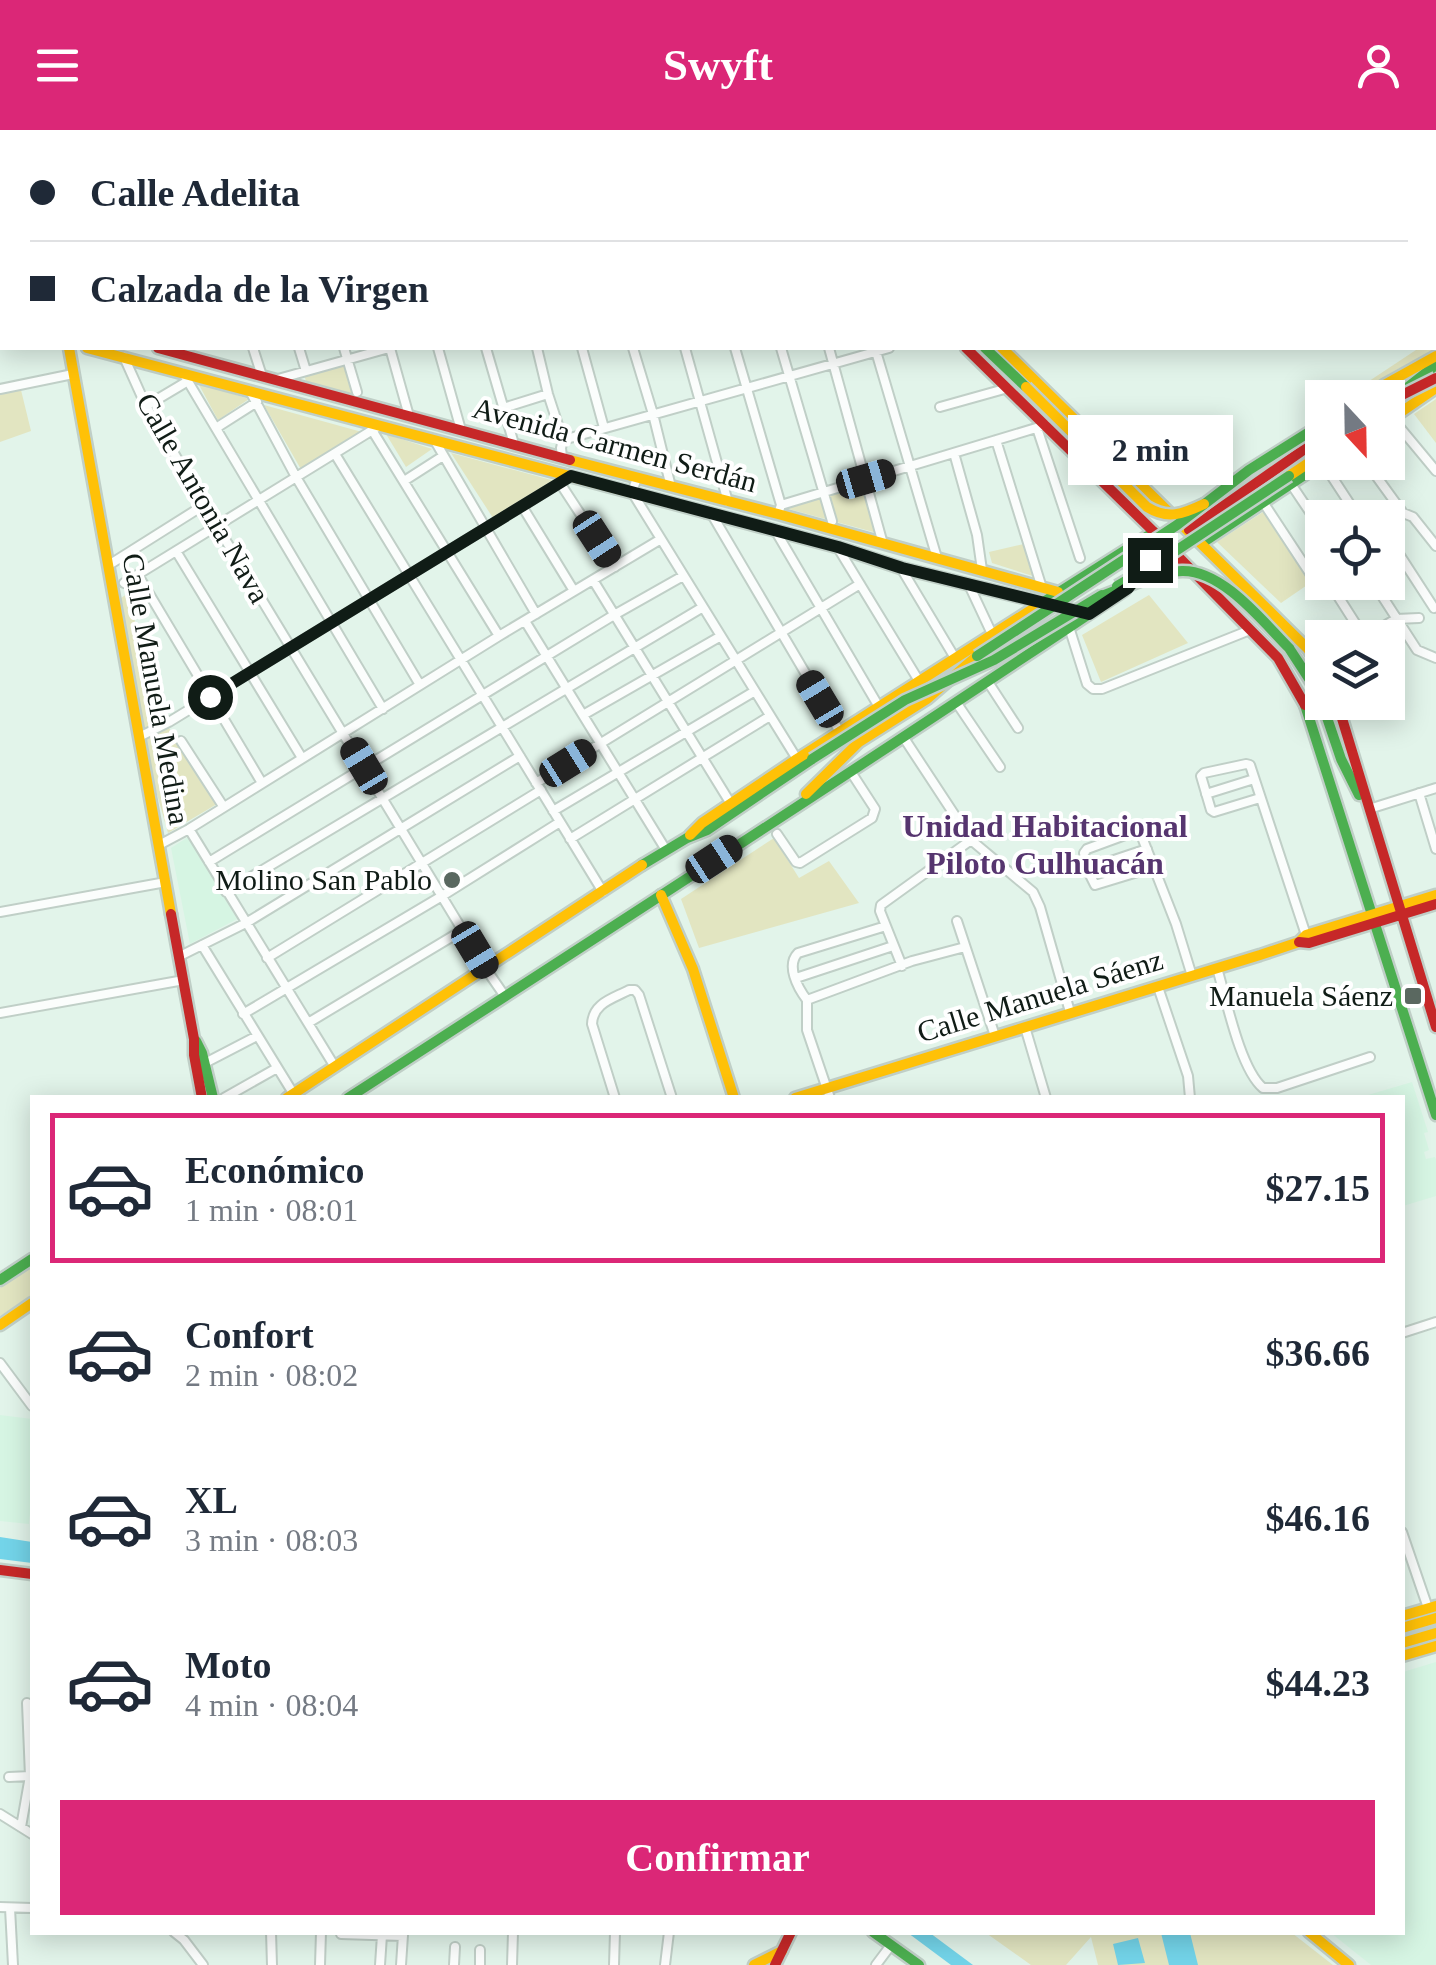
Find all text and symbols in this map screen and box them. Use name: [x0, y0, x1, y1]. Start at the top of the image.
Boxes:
icon: menu: [30, 38, 85, 93]
icon: person: [1351, 38, 1406, 93]
text: Swyft: [663, 40, 773, 90]
text: Calle Adelita: [90, 172, 300, 214]
text: Calzada de la Virgen: [90, 268, 429, 310]
north arrow: [1305, 380, 1405, 480]
map controls: [1305, 380, 1405, 720]
street label: Calle Antonia Nava: [130, 387, 277, 608]
street label: Avenida Carmen Serdán: [470, 391, 761, 498]
callout: 2 min: [1068, 415, 1232, 485]
text: 2 min: [1112, 432, 1189, 468]
car: [833, 456, 899, 502]
button: locate: [1305, 500, 1405, 600]
car: [568, 506, 626, 572]
route end: [1128, 538, 1173, 583]
street label: Calle Manuela Medina: [116, 551, 197, 827]
button: layers: [1305, 620, 1405, 720]
car: [792, 666, 848, 732]
route start: [188, 675, 233, 720]
car: [336, 733, 392, 799]
car: [535, 734, 601, 792]
district label: Unidad Habitacional Piloto Culhuacán: [902, 808, 1188, 881]
car: [681, 830, 747, 888]
place label: Molino San Pablo: [215, 863, 432, 896]
marker: Molino San Pablo: [441, 869, 463, 891]
car: [447, 917, 503, 983]
street label: Calle Manuela Sáenz: [913, 942, 1167, 1049]
place label: Manuela Sáenz: [1209, 979, 1393, 1012]
marker: Manuela Sáenz: [1402, 985, 1424, 1007]
icon: car: [65, 1143, 155, 1233]
text: Económico: [185, 1149, 364, 1191]
text: $27.15: [1266, 1167, 1370, 1209]
text: 1 min · 08:01: [185, 1192, 358, 1228]
icon: car: [65, 1308, 155, 1398]
text: Confort: [185, 1314, 314, 1356]
text: $36.66: [1266, 1332, 1370, 1374]
text: 2 min · 08:02: [185, 1357, 358, 1393]
icon: car: [65, 1473, 155, 1563]
text: XL: [185, 1479, 238, 1521]
text: $46.16: [1266, 1497, 1370, 1539]
text: 3 min · 08:03: [185, 1522, 358, 1558]
icon: car: [65, 1638, 155, 1728]
text: Moto: [185, 1644, 272, 1686]
text: $44.23: [1266, 1662, 1370, 1704]
text: 4 min · 08:04: [185, 1687, 358, 1723]
button: Confirmar: [60, 1800, 1375, 1915]

